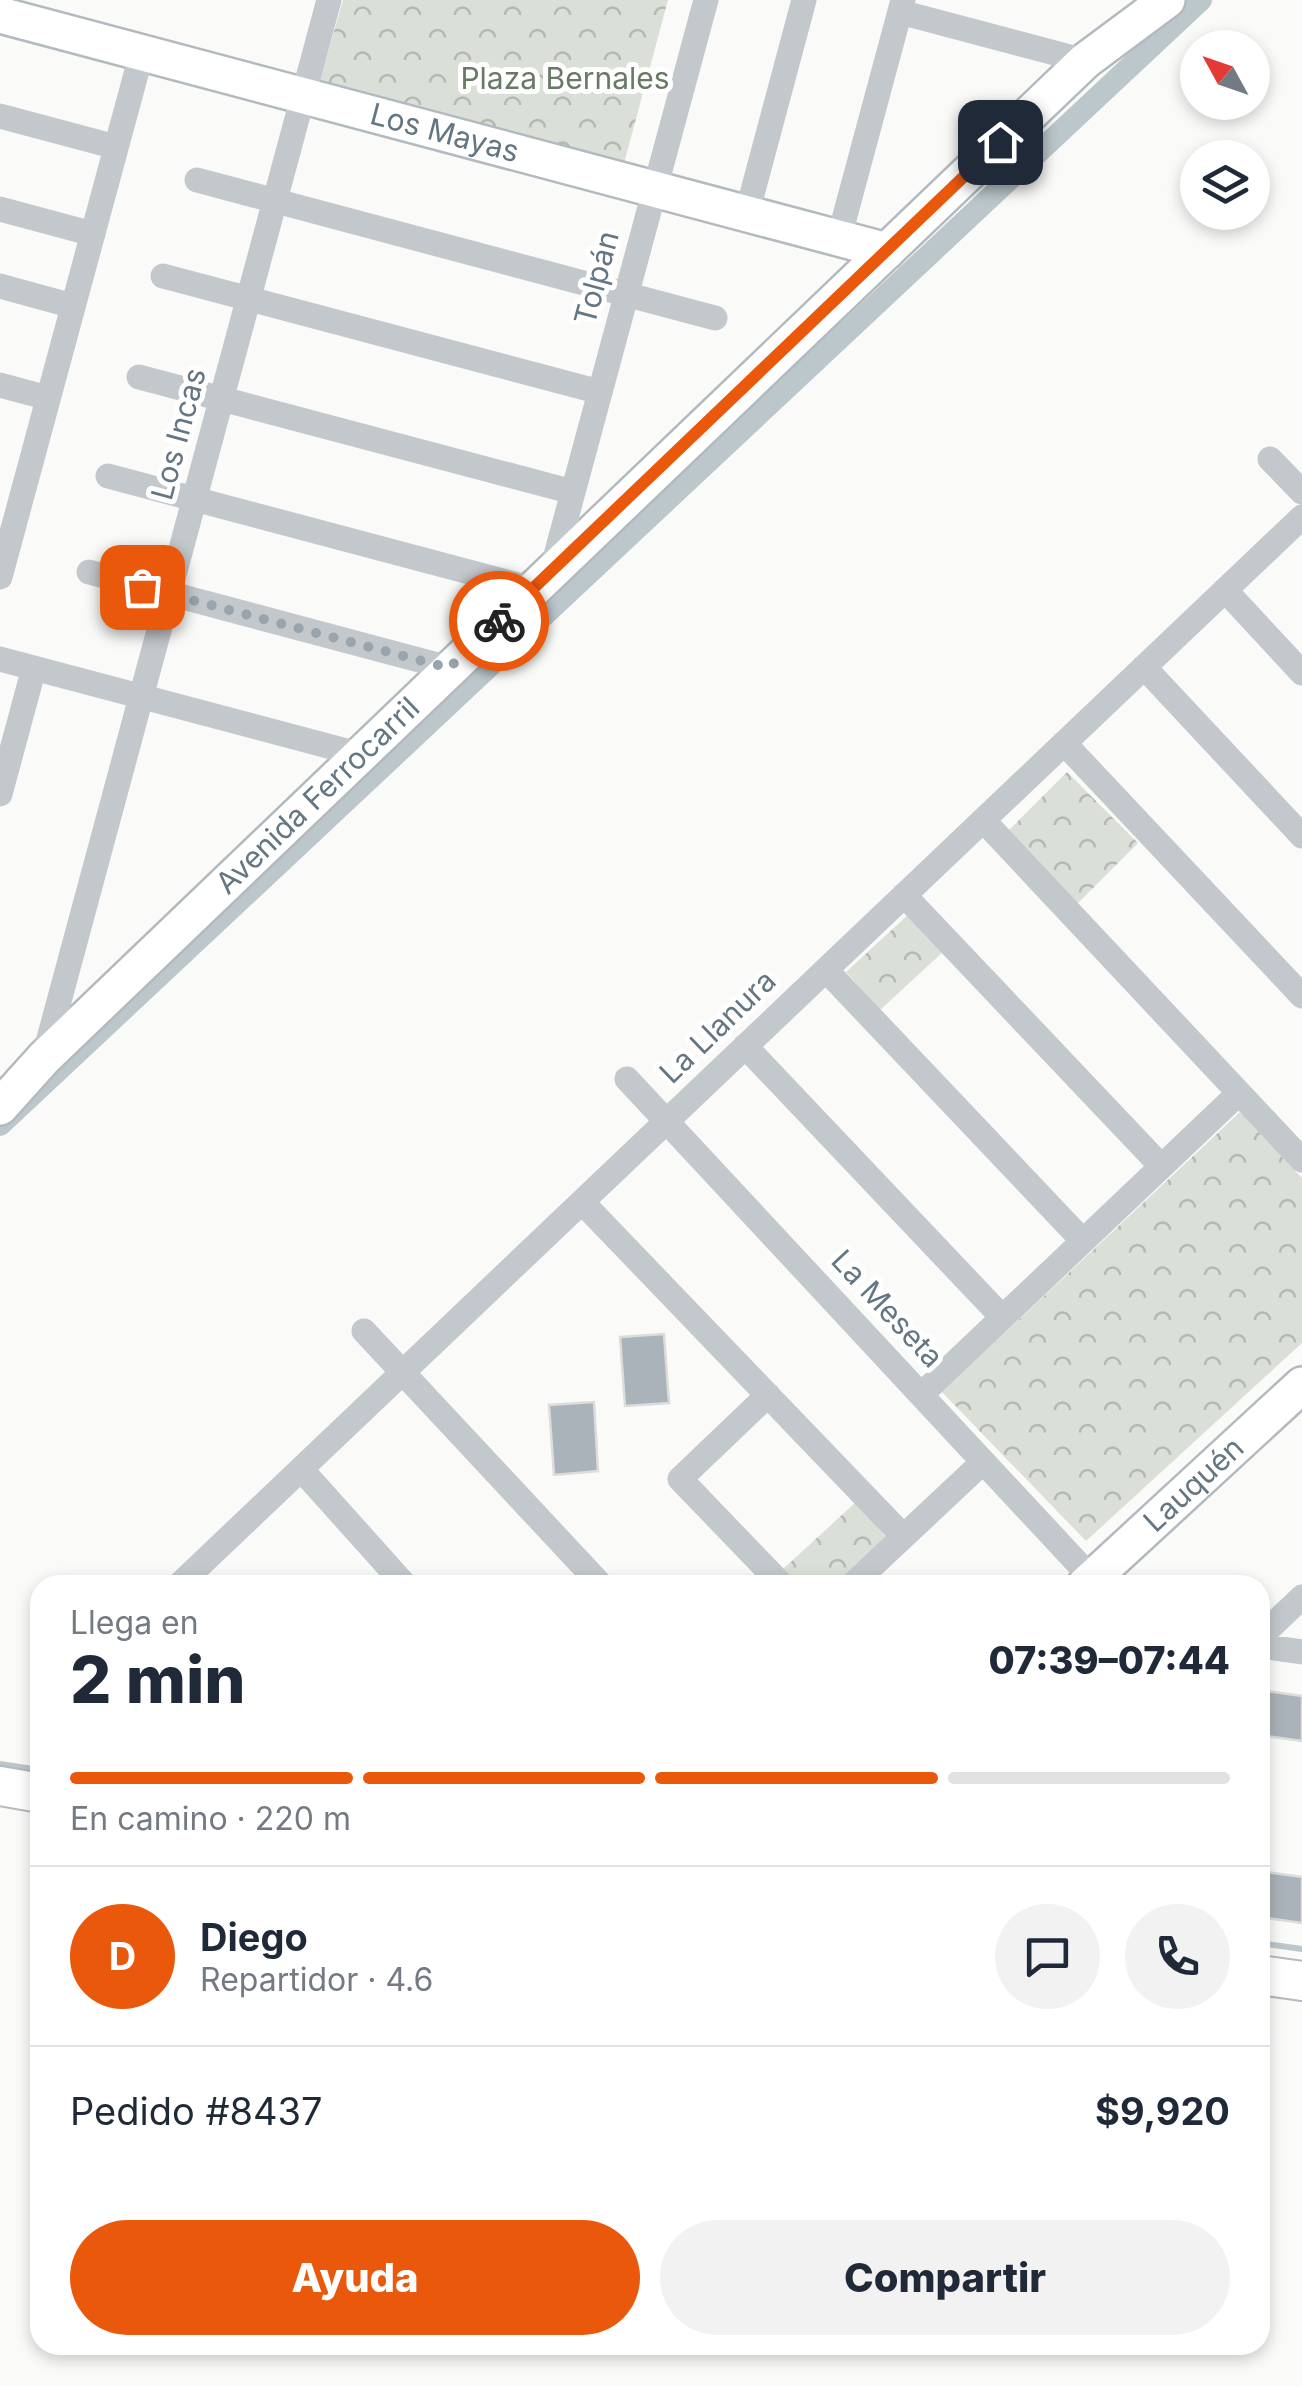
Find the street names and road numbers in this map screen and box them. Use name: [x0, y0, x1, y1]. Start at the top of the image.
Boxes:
street label: Los Mayas: [367, 95, 523, 169]
street label: Tolpán: [566, 227, 626, 329]
street label: Los Incas: [143, 364, 213, 504]
street label: Avenida Ferrocarril: [208, 689, 426, 901]
street label: La Llanura: [652, 962, 783, 1090]
street label: La Meseta: [824, 1242, 951, 1374]
street label: Lauquén: [1136, 1429, 1251, 1539]

